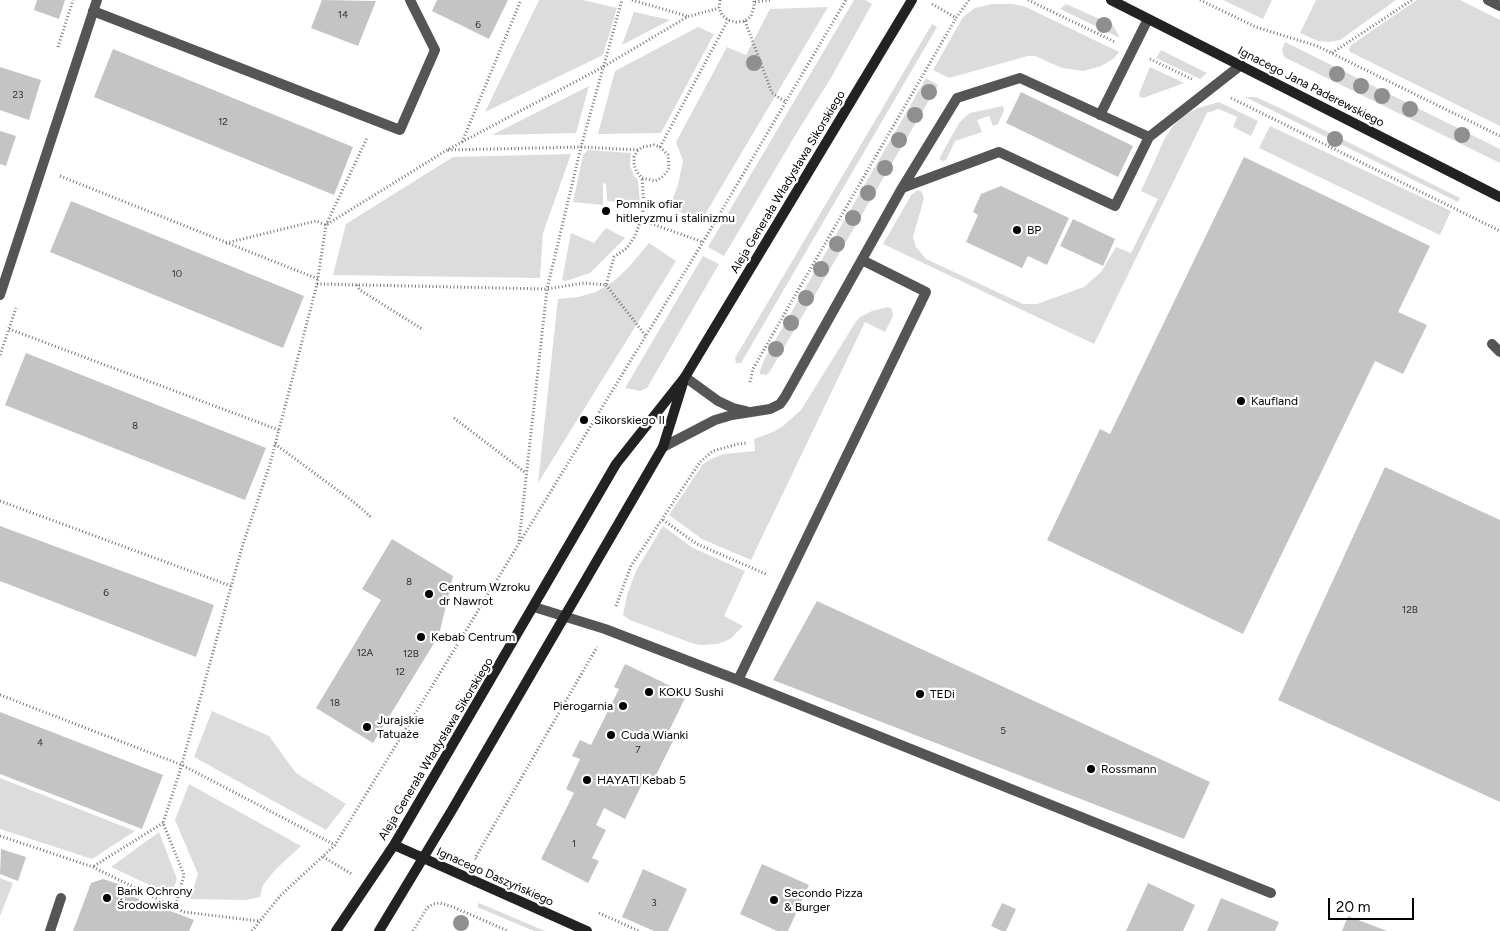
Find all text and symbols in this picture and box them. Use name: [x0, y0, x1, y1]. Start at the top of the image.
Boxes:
house number: 14: [338, 9, 348, 21]
house number: 6: [475, 19, 481, 31]
street label: Ignacego Jana Paderewskiego: [1235, 44, 1387, 130]
street label: Aleja Generała Władysława Sikorskiego: [728, 88, 848, 276]
house number: 23: [12, 89, 24, 101]
house number: 12: [218, 116, 228, 128]
place label: Pomnik ofiar hitleryzmu i stalinizmu: [616, 197, 735, 225]
marker: Pomnik ofiar hitleryzmu i stalinizmu: [600, 205, 612, 217]
place label: BP: [1027, 223, 1041, 237]
marker: BP: [1011, 224, 1023, 236]
house number: 10: [172, 268, 182, 280]
place label: Kaufland: [1251, 394, 1298, 408]
marker: Kaufland: [1235, 395, 1247, 407]
place label: Sikorskiego II: [594, 413, 665, 427]
marker: Sikorskiego II: [578, 414, 590, 426]
house number: 8: [132, 420, 138, 432]
house number: 8: [406, 576, 412, 588]
place label: Centrum Wzroku dr Nawrot: [439, 580, 530, 608]
house number: 6: [103, 587, 109, 599]
marker: Centrum Wzroku dr Nawrot: [423, 588, 435, 600]
house number: 12B: [1402, 604, 1418, 616]
place label: Kebab Centrum: [431, 630, 515, 644]
marker: Kebab Centrum: [415, 631, 427, 643]
house number: 12A: [357, 647, 373, 659]
house number: 12B: [403, 648, 419, 660]
street label: Aleja Generała Władysława Sikorskiego: [376, 655, 496, 843]
house number: 12: [395, 666, 405, 678]
place label: KOKU Sushi: [659, 685, 724, 699]
marker: KOKU Sushi: [643, 686, 655, 698]
place label: TEDi: [930, 687, 955, 701]
marker: TEDi: [914, 688, 926, 700]
house number: 18: [330, 697, 340, 709]
place label: Pierogarnia: [553, 699, 613, 713]
marker: Pierogarnia: [617, 700, 629, 712]
place label: Jurajskie Tatuaże: [377, 713, 424, 741]
marker: Jurajskie Tatuaże: [361, 721, 373, 733]
house number: 5: [1000, 725, 1006, 737]
place label: Cuda Wianki: [621, 728, 688, 742]
marker: Cuda Wianki: [605, 729, 617, 741]
house number: 4: [37, 737, 43, 749]
house number: 7: [635, 744, 641, 756]
place label: Rossmann: [1101, 762, 1156, 776]
marker: Rossmann: [1085, 763, 1097, 775]
place label: HAYATI Kebab 5: [597, 773, 686, 787]
marker: HAYATI Kebab 5: [581, 774, 593, 786]
house number: 1: [572, 838, 576, 850]
street label: Ignacego Daszyńskiego: [434, 845, 556, 909]
place label: Bank Ochrony Środowiska: [117, 884, 192, 912]
place label: Secondo Pizza & Burger: [784, 886, 863, 914]
scale bar: [1330, 888, 1416, 920]
marker: Bank Ochrony Środowiska: [101, 892, 113, 904]
marker: Secondo Pizza & Burger: [768, 894, 780, 906]
house number: 3: [651, 897, 657, 909]
text: 20 m: [1336, 898, 1370, 916]

